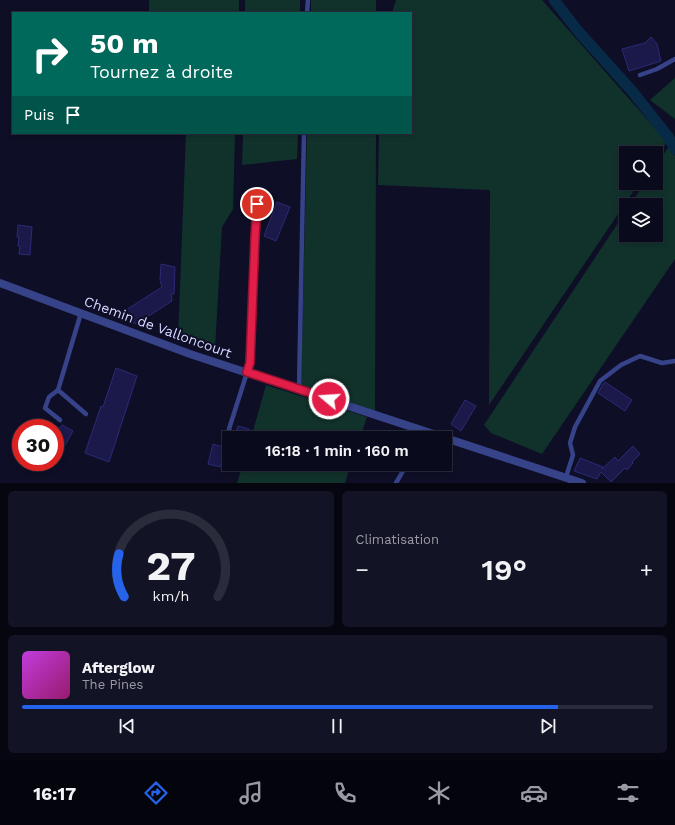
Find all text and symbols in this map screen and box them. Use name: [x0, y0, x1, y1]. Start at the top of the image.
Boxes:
text: 50 m: [90, 27, 159, 60]
icon: right: [24, 28, 76, 80]
text: Tournez à droite: [90, 61, 233, 82]
icon: arrive: [62, 104, 84, 126]
text: Puis: [24, 106, 54, 124]
map controls: [619, 146, 663, 242]
button: search: [619, 146, 663, 190]
pin: [240, 187, 274, 221]
icon: arrive: [246, 193, 268, 215]
button: layers: [619, 198, 663, 242]
street label: Chemin de Valloncourt: [82, 293, 234, 361]
position arrow: [308, 378, 350, 420]
speed limit sign: 30: [12, 419, 64, 471]
text: 16:18 · 1 min · 160 m: [265, 442, 409, 460]
text: Climatisation: [356, 532, 439, 547]
text: 27: [146, 541, 195, 590]
text: 19°: [482, 552, 527, 587]
text: −: [356, 557, 369, 582]
text: +: [640, 557, 653, 582]
text: km/h: [152, 588, 189, 604]
text: Afterglow: [82, 659, 155, 677]
text: The Pines: [82, 677, 143, 692]
icon: previous: [116, 715, 138, 737]
icon: pause: [326, 715, 348, 737]
icon: next: [537, 715, 559, 737]
icon: directions: [142, 779, 170, 807]
icon: music: [237, 779, 265, 807]
icon: phone: [331, 779, 359, 807]
icon: climate: [425, 779, 453, 807]
icon: car: [520, 779, 548, 807]
icon: filters: [614, 779, 642, 807]
text: 16:17: [33, 783, 76, 804]

